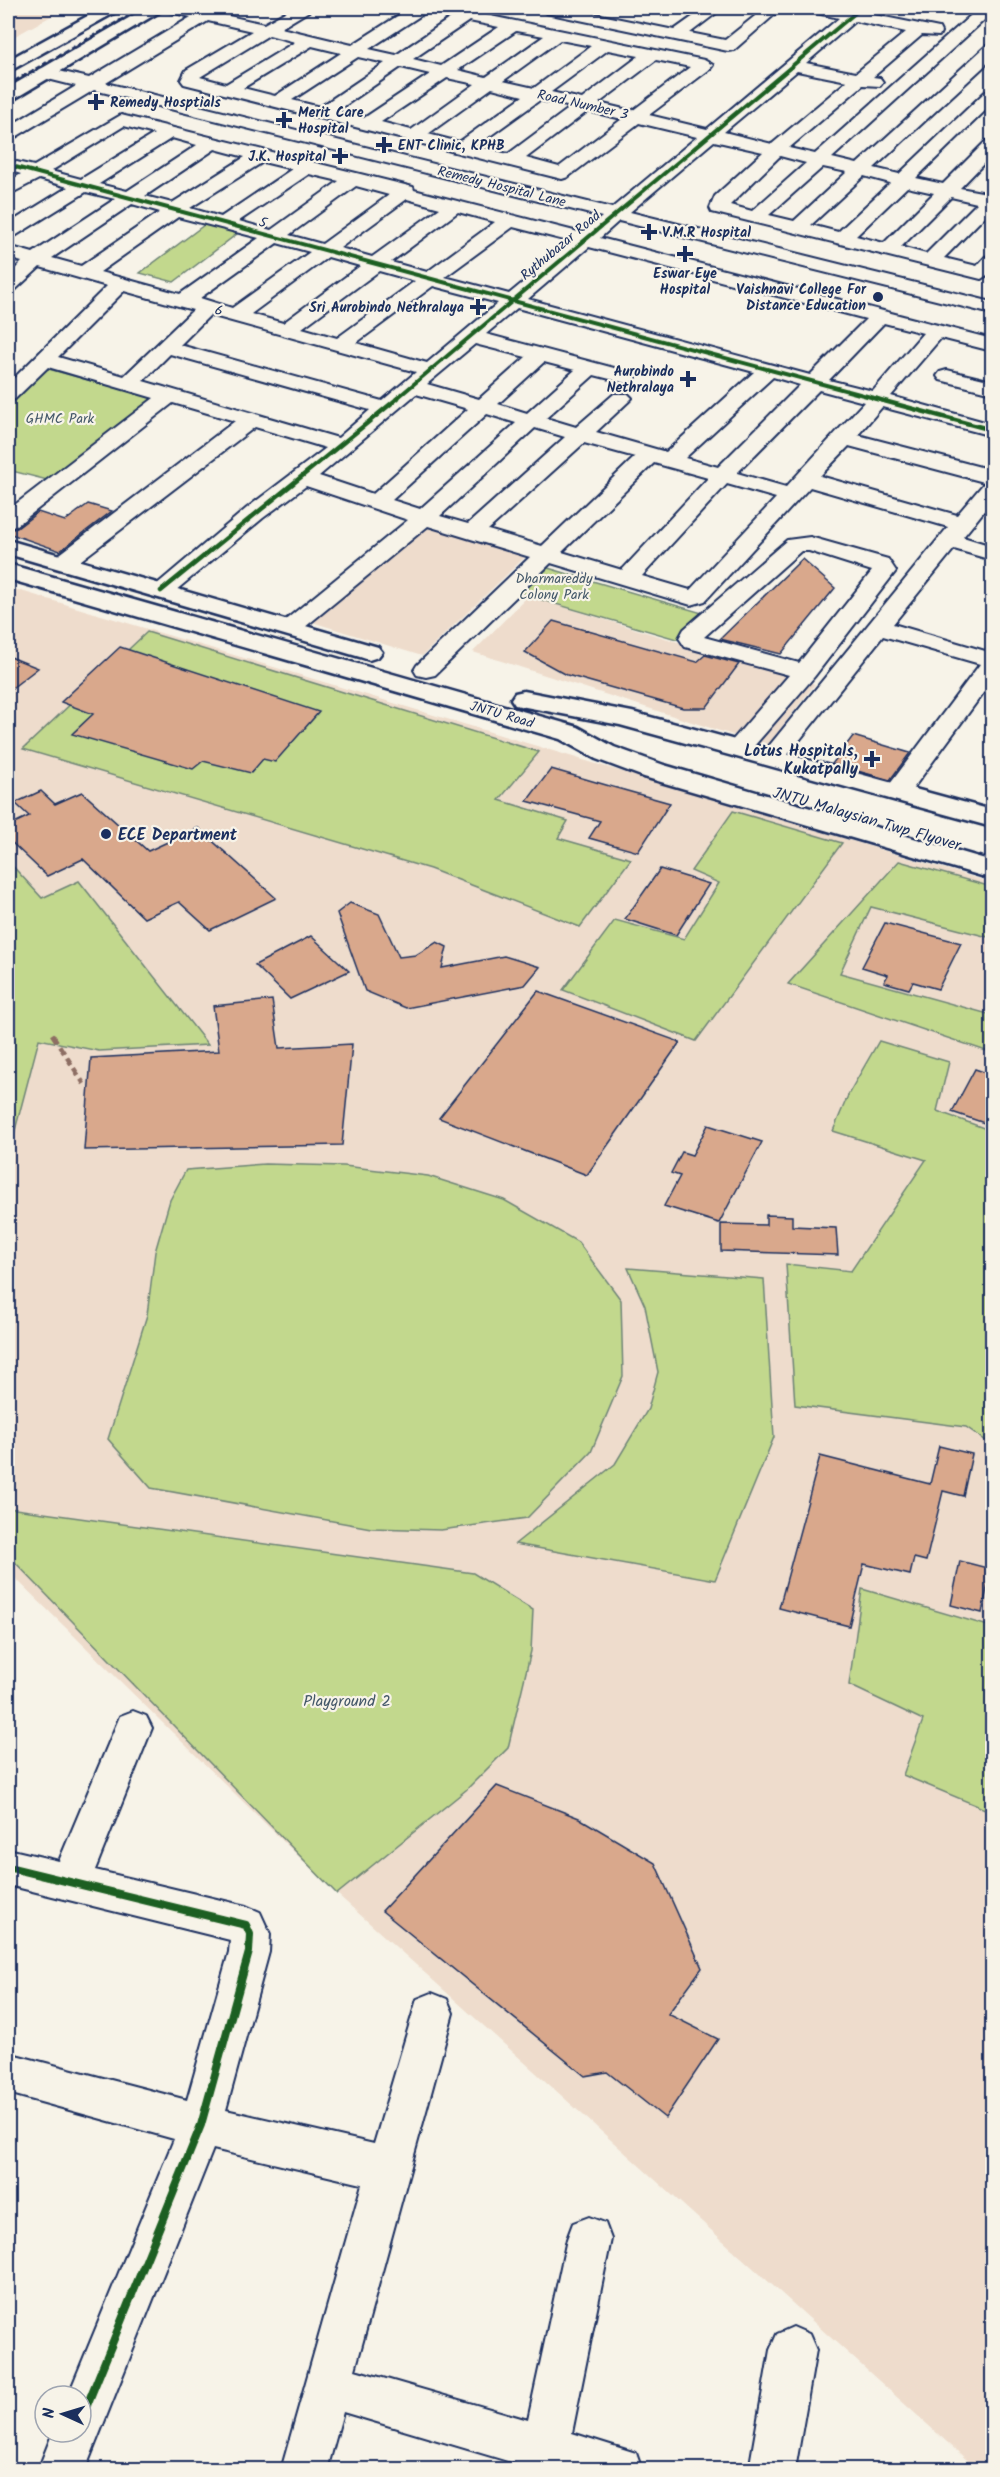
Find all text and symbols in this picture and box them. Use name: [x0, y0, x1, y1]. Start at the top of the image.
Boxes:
street label: Road Number 3: [535, 84, 631, 126]
place label: Remedy Hosptials: [110, 92, 221, 114]
marker: Remedy Hosptials: [87, 93, 105, 111]
place label: Merit Care Hospital: [298, 102, 364, 140]
marker: Merit Care Hospital: [275, 111, 293, 129]
place label: ENT Clinic, KPHB: [398, 135, 505, 157]
marker: ENT Clinic, KPHB: [375, 136, 393, 154]
place label: J.K. Hospital: [248, 146, 326, 168]
marker: J.K. Hospital: [331, 147, 349, 165]
street label: Remedy Hospital Lane: [435, 160, 569, 214]
street label: Rythubazar Road: [516, 205, 607, 286]
street label: 5: [256, 211, 271, 235]
place label: V.M.R Hospital: [662, 222, 751, 244]
marker: V.M.R Hospital: [640, 223, 658, 241]
marker: Eswar Eye Hospital: [676, 245, 694, 263]
place label: Eswar Eye Hospital: [653, 263, 717, 301]
place label: Vaishnavi College For Distance Education: [736, 279, 867, 317]
marker: Vaishnavi College For Distance Education: [871, 290, 885, 304]
place label: Sri Aurobindo Nethralaya: [309, 297, 464, 319]
marker: Sri Aurobindo Nethralaya: [469, 298, 487, 316]
street label: 6: [212, 299, 225, 323]
place label: Aurobindo Nethralaya: [607, 361, 675, 399]
marker: Aurobindo Nethralaya: [679, 370, 697, 388]
park label: GHMC Park: [26, 408, 95, 430]
park label: Dharmareddy Colony Park: [516, 568, 593, 606]
street label: JNTU Road: [467, 695, 537, 735]
place label: Lotus Hospitals, Kukatpally: [744, 739, 859, 782]
marker: Lotus Hospitals, Kukatpally: [863, 750, 881, 768]
street label: JNTU Malaysian Twp Flyover: [770, 781, 965, 859]
place label: ECE Department: [118, 823, 238, 848]
marker: ECE Department: [99, 827, 113, 841]
park label: Playground 2: [303, 1689, 391, 1714]
north arrow: [33, 2384, 93, 2444]
text: N: [37, 2407, 62, 2419]

